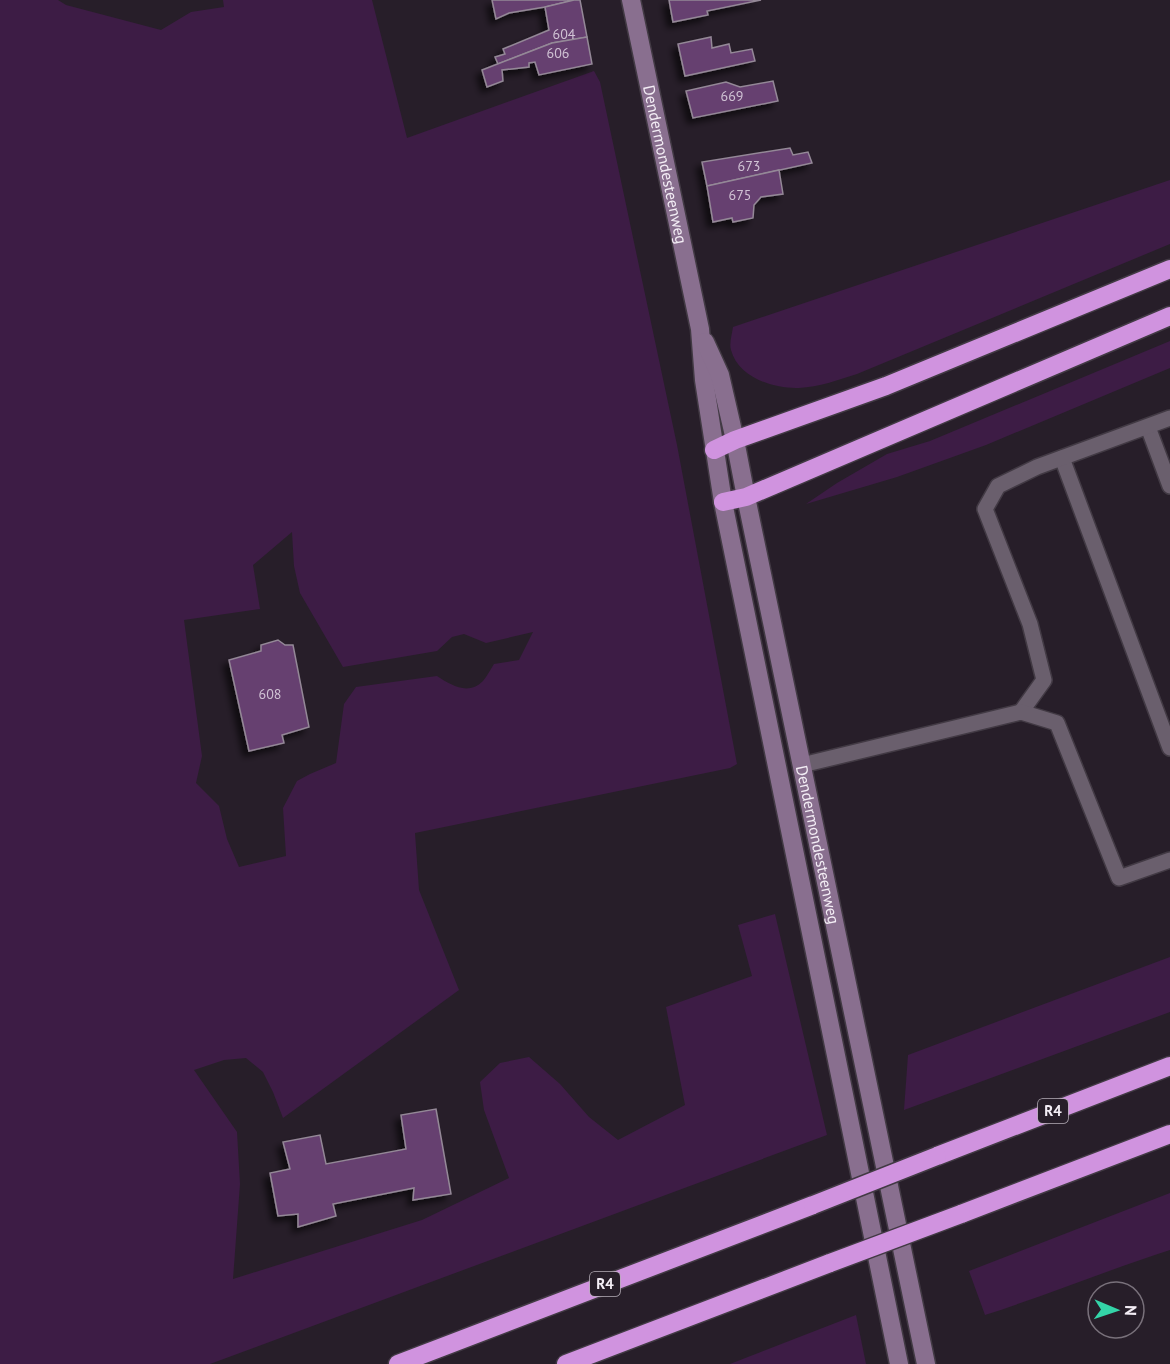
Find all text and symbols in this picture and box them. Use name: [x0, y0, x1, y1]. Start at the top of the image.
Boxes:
house number: 604: [553, 25, 576, 43]
house number: 606: [547, 44, 569, 62]
street label: Dendermondesteenweg: [639, 83, 692, 246]
house number: 669: [721, 87, 743, 105]
house number: 673: [738, 157, 760, 175]
house number: 675: [729, 186, 751, 204]
house number: 608: [259, 685, 281, 703]
street label: Dendermondesteenweg: [792, 763, 844, 926]
road number: R4: [1038, 1099, 1068, 1123]
road number: R4: [590, 1272, 620, 1296]
north arrow: [1086, 1280, 1146, 1340]
text: N: [1121, 1305, 1141, 1316]

